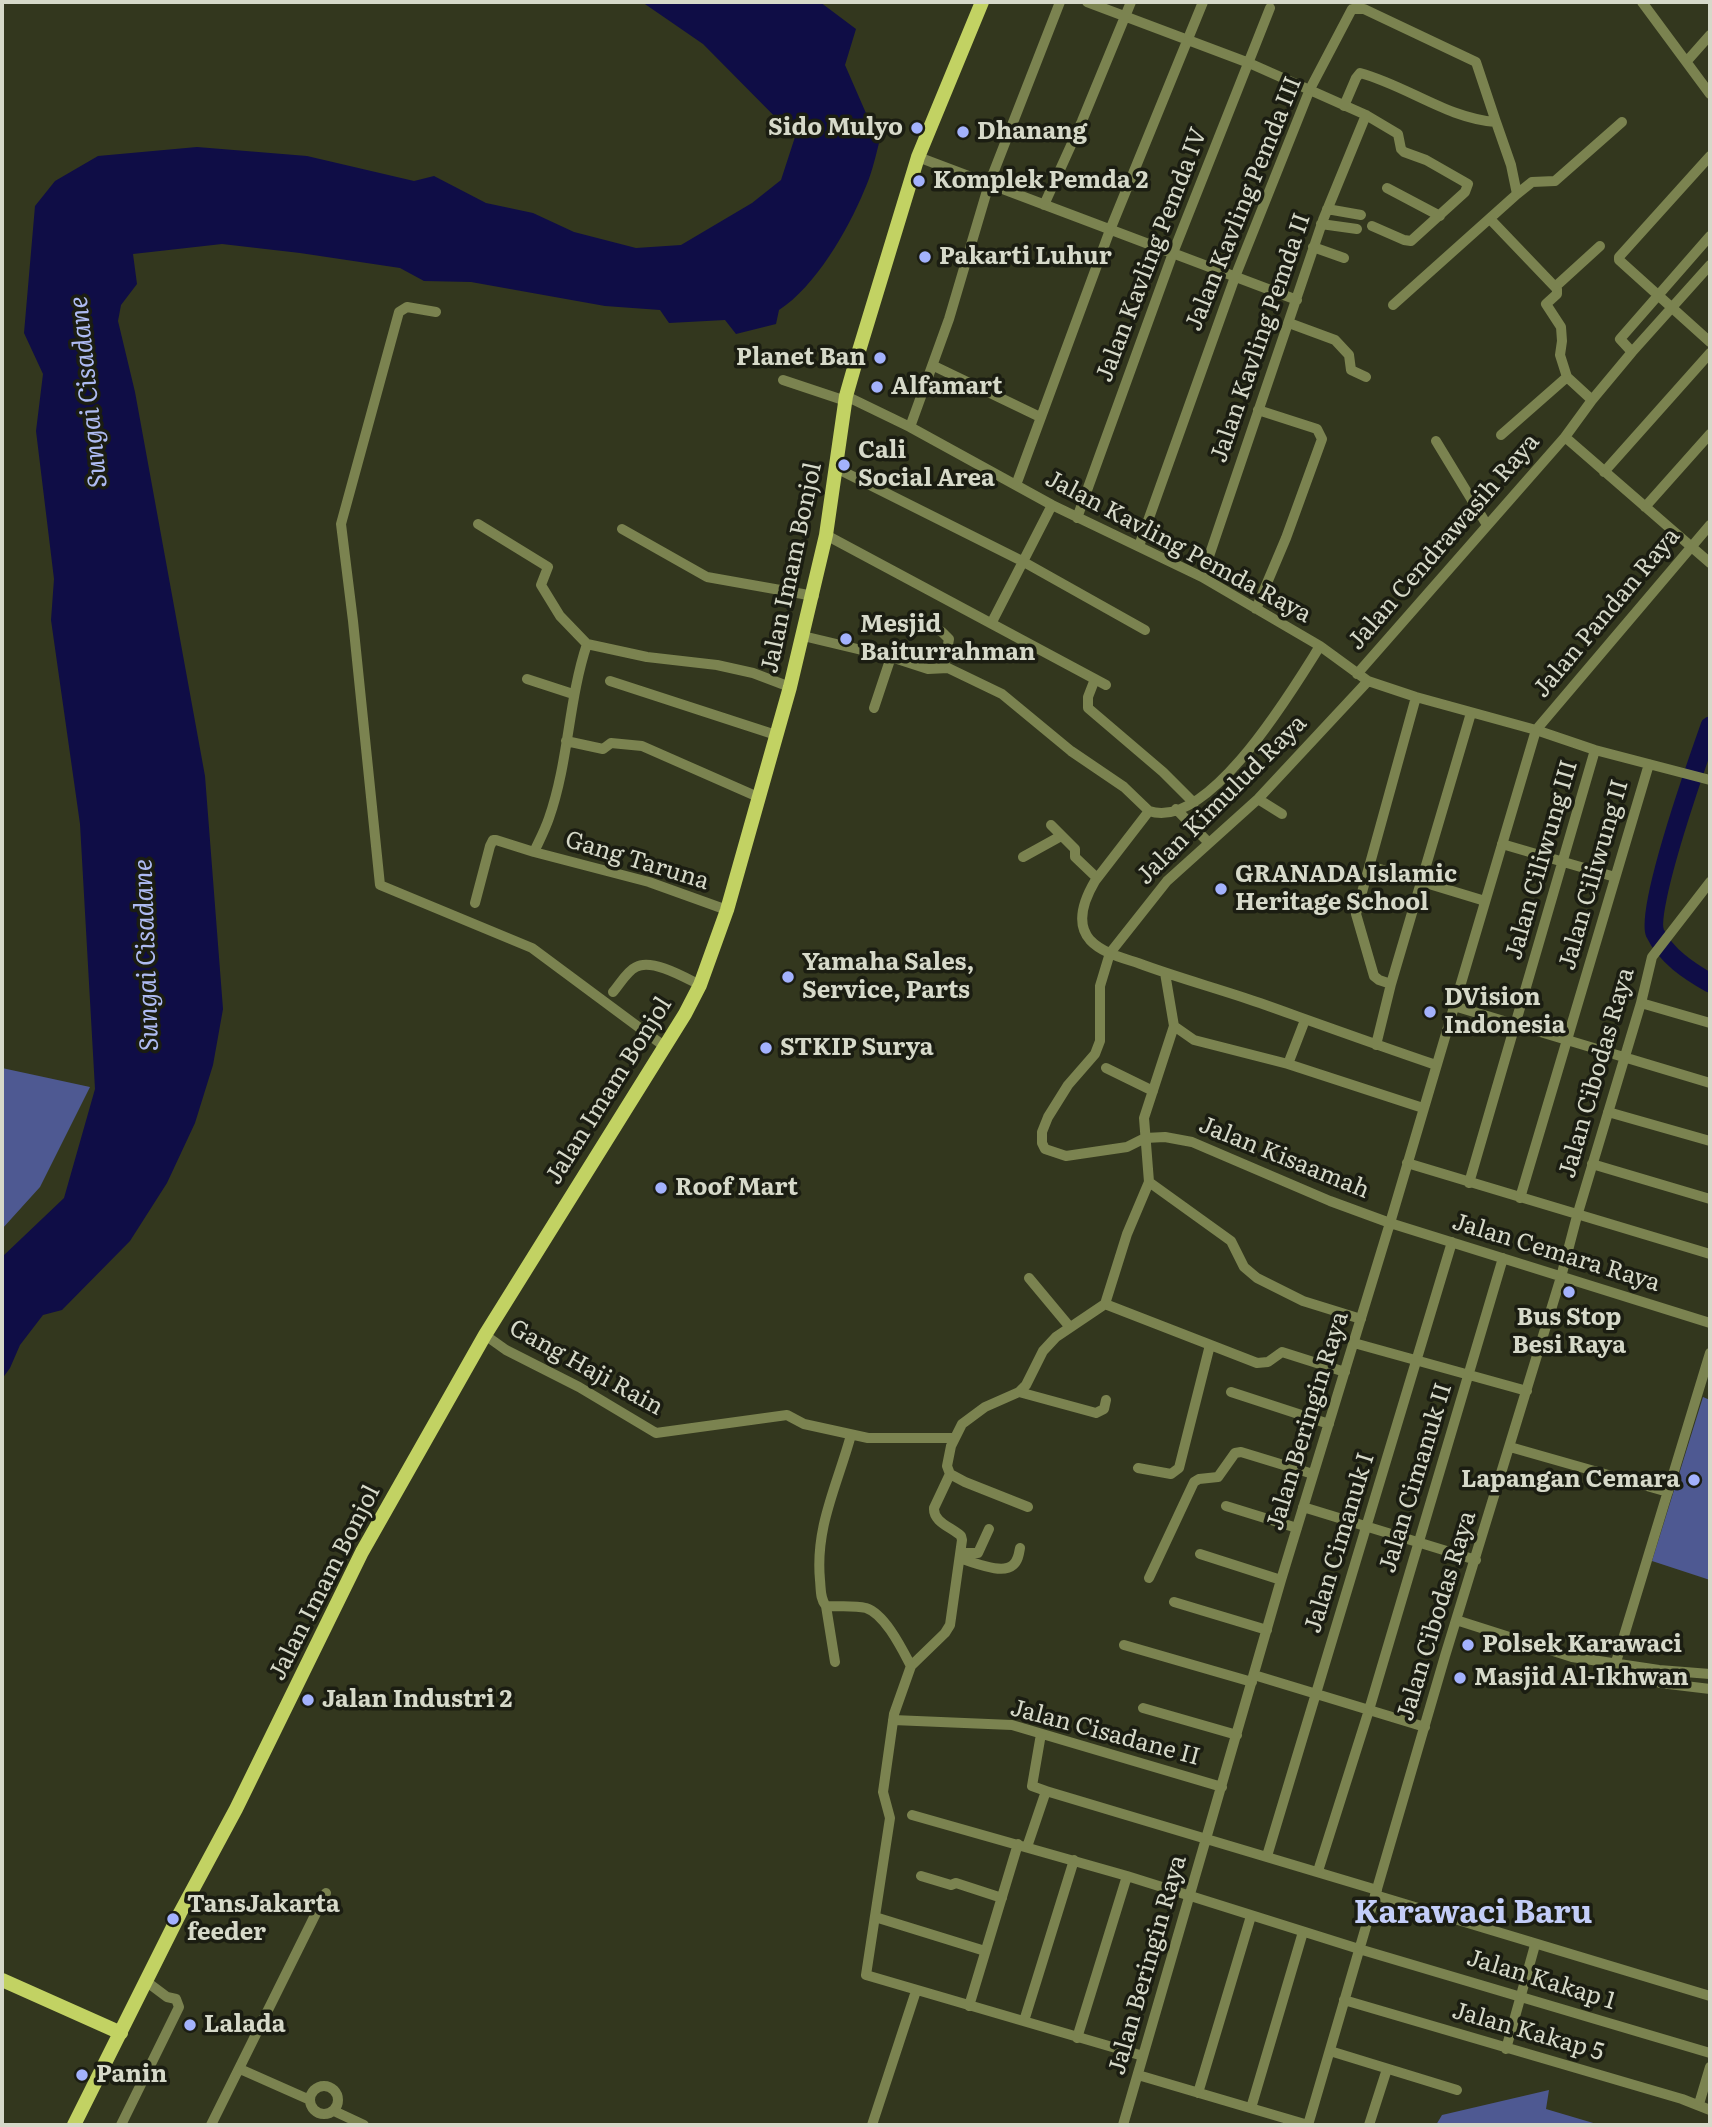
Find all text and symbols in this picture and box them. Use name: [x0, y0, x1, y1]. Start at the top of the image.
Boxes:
street label: Jalan Kavling Pemda III: [1180, 73, 1308, 335]
place label: Sido Mulyo: [768, 114, 903, 142]
place label: Dhanang: [977, 118, 1087, 146]
marker: Sido Mulyo: [909, 120, 925, 136]
marker: Dhanang: [955, 124, 971, 140]
street label: Jalan Kavling Pemda IV: [1090, 124, 1214, 386]
place label: Komplek Pemda 2: [933, 167, 1149, 195]
marker: Komplek Pemda 2: [911, 173, 927, 189]
street label: Jalan Kavling Pemda II: [1205, 209, 1317, 467]
place label: Pakarti Luhur: [939, 243, 1112, 271]
marker: Pakarti Luhur: [917, 249, 933, 265]
water label: Sungai Cisadane: [63, 295, 115, 489]
place label: Planet Ban: [736, 344, 866, 372]
marker: Planet Ban: [872, 350, 888, 366]
place label: Alfamart: [891, 373, 1003, 401]
marker: Alfamart: [869, 379, 885, 395]
street label: Jalan Cendrawasih Raya: [1342, 428, 1546, 656]
place label: Cali Social Area: [858, 437, 995, 493]
marker: Cali Social Area: [836, 457, 852, 473]
street label: Jalan Imam Bonjol: [756, 460, 828, 676]
street label: Jalan Kavling Pemda Raya: [1040, 464, 1316, 630]
street label: Jalan Pandan Raya: [1528, 522, 1686, 704]
place label: Mesjid Baiturrahman: [860, 611, 1035, 667]
marker: Mesjid Baiturrahman: [838, 631, 854, 647]
street label: Jalan Kimulud Raya: [1131, 709, 1313, 891]
street label: Jalan Ciliwung III: [1500, 757, 1584, 963]
street label: Jalan Ciliwung II: [1553, 777, 1635, 973]
street label: Gang Taruna: [562, 825, 712, 897]
water label: Sungai Cisadane: [128, 858, 166, 1052]
place label: GRANADA Islamic Heritage School: [1235, 861, 1457, 917]
marker: GRANADA Islamic Heritage School: [1213, 881, 1229, 897]
place label: Yamaha Sales, Service, Parts: [802, 949, 974, 1005]
street label: Jalan Cibodas Raya: [1553, 964, 1641, 1182]
marker: Yamaha Sales, Service, Parts: [780, 969, 796, 985]
place label: DVision Indonesia: [1444, 984, 1566, 1040]
street label: Jalan Imam Bonjol: [540, 992, 678, 1190]
marker: DVision Indonesia: [1422, 1004, 1438, 1020]
place label: STKIP Surya: [780, 1034, 934, 1062]
marker: STKIP Surya: [758, 1040, 774, 1056]
street label: Jalan Kisaamah: [1194, 1111, 1374, 1205]
place label: Roof Mart: [675, 1174, 798, 1202]
marker: Roof Mart: [653, 1180, 669, 1196]
street label: Jalan Cemara Raya: [1449, 1208, 1663, 1298]
marker: Bus Stop Besi Raya: [1561, 1284, 1577, 1300]
place label: Bus Stop Besi Raya: [1512, 1304, 1626, 1360]
street label: Jalan Beringin Raya: [1261, 1308, 1355, 1534]
street label: Gang Haji Rain: [504, 1314, 668, 1422]
street label: Jalan Cimanuk II: [1373, 1380, 1459, 1576]
street label: Jalan Cimanuk I: [1299, 1449, 1381, 1637]
place label: Lapangan Cemara: [1461, 1466, 1680, 1494]
marker: Lapangan Cemara: [1686, 1472, 1702, 1488]
street label: Jalan Imam Bonjol: [263, 1481, 387, 1685]
street label: Jalan Cibodas Raya: [1391, 1508, 1483, 1724]
place label: Polsek Karawaci: [1482, 1631, 1682, 1659]
marker: Polsek Karawaci: [1460, 1637, 1476, 1653]
place label: Masjid Al-Ikhwan: [1474, 1664, 1689, 1692]
marker: Masjid Al-Ikhwan: [1452, 1670, 1468, 1686]
place label: Jalan Industri 2: [322, 1686, 512, 1714]
marker: Jalan Industri 2: [300, 1692, 316, 1708]
street label: Jalan Cisadane II: [1007, 1694, 1203, 1772]
street label: Jalan Beringin Raya: [1103, 1852, 1193, 2078]
place label: TansJakarta feeder: [187, 1891, 340, 1947]
district label: Karawaci Baru: [1354, 1895, 1592, 1933]
marker: TansJakarta feeder: [165, 1911, 181, 1927]
street label: Jalan Kakap 1: [1463, 1944, 1619, 2016]
street label: Jalan Kakap 5: [1449, 1997, 1607, 2067]
place label: Lalada: [204, 2011, 286, 2039]
marker: Lalada: [182, 2017, 198, 2033]
place label: Panin: [96, 2061, 167, 2089]
marker: Panin: [74, 2067, 90, 2083]

